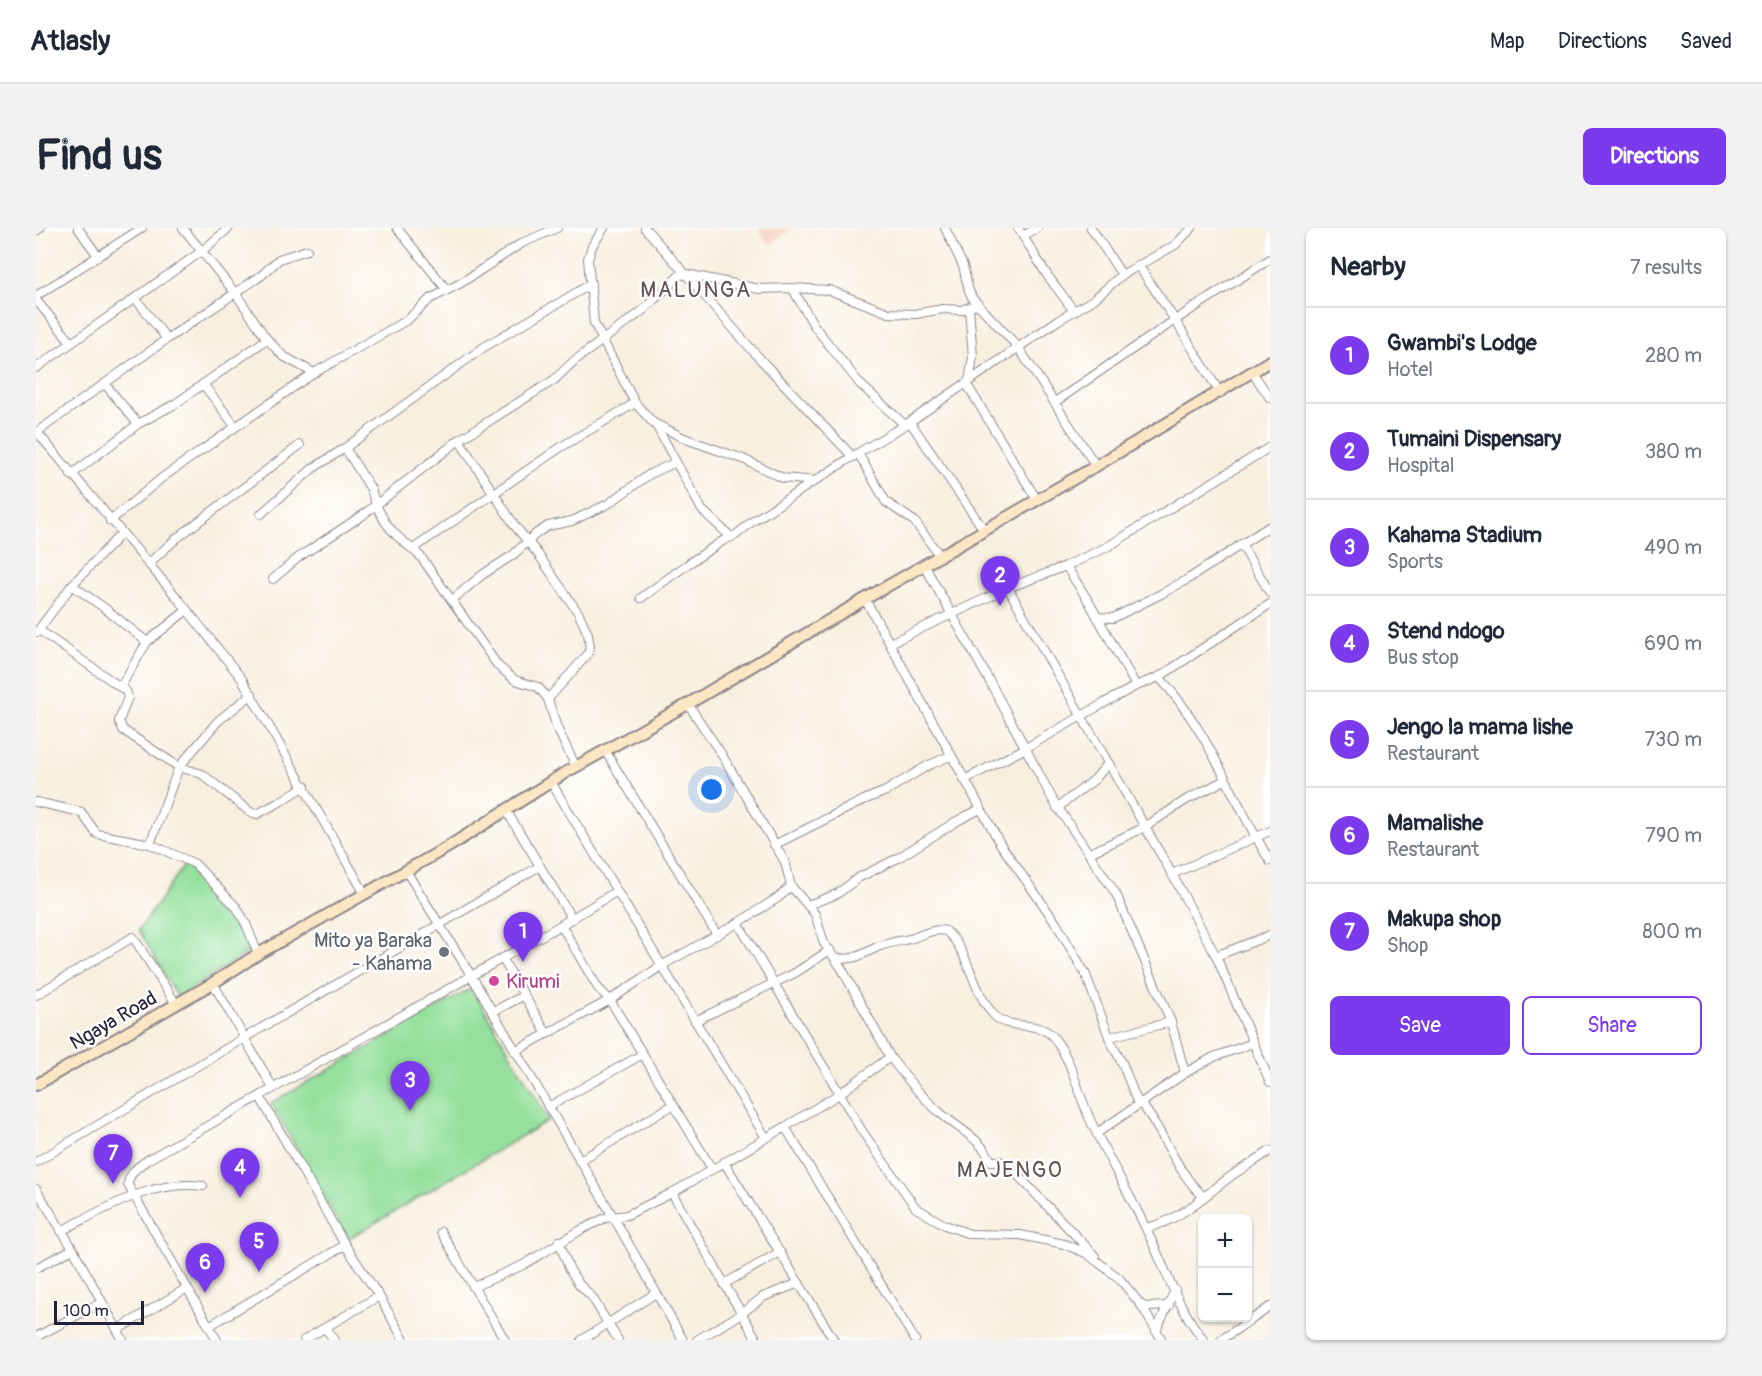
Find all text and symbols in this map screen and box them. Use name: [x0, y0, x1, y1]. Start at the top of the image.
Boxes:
text: Atlasly: [30, 24, 110, 59]
text: Map: [1490, 28, 1525, 55]
text: Directions: [1558, 28, 1647, 55]
text: Saved: [1680, 28, 1732, 55]
button: Directions: [1583, 128, 1726, 185]
text: Find us: [36, 130, 162, 182]
text: Nearby: [1330, 251, 1406, 283]
text: 7 results: [1630, 255, 1702, 280]
district label: MALUNGA: [640, 276, 752, 304]
text: Gwambi's Lodge: [1387, 329, 1537, 357]
text: 1: [1346, 343, 1353, 368]
text: 280 m: [1645, 343, 1702, 368]
text: Hotel: [1387, 357, 1433, 382]
text: Tumaini Dispensary: [1387, 425, 1561, 453]
text: 2: [1344, 439, 1355, 464]
text: 380 m: [1645, 439, 1702, 464]
text: Hospital: [1387, 453, 1454, 478]
text: Kahama Stadium: [1387, 521, 1542, 549]
text: 3: [1344, 535, 1355, 560]
text: 490 m: [1644, 535, 1702, 560]
text: Sports: [1387, 549, 1443, 574]
pin: 2: [980, 556, 1020, 606]
text: Stend ndogo: [1387, 617, 1505, 645]
text: 4: [1344, 631, 1355, 656]
text: 690 m: [1644, 631, 1702, 656]
text: Bus stop: [1387, 645, 1459, 670]
text: Jengo la mama lishe: [1387, 713, 1573, 741]
text: 5: [1344, 727, 1355, 752]
text: 730 m: [1645, 727, 1702, 752]
text: Restaurant: [1387, 741, 1479, 766]
your location: [697, 775, 726, 804]
text: Mamalishe: [1387, 809, 1483, 837]
text: 6: [1344, 823, 1355, 848]
text: 790 m: [1645, 823, 1702, 848]
text: Restaurant: [1387, 837, 1479, 862]
text: Makupa shop: [1387, 905, 1501, 933]
pin: 1: [504, 912, 542, 962]
text: 7: [1344, 919, 1355, 944]
text: 800 m: [1643, 919, 1702, 944]
place label: Mito ya Baraka - Kahama: [314, 928, 432, 976]
text: Shop: [1387, 933, 1428, 958]
marker: Mito ya Baraka - Kahama: [437, 945, 451, 959]
place label: Kirumi: [506, 969, 560, 994]
marker: Kirumi: [487, 974, 501, 988]
street label: Ngaya Road: [65, 985, 161, 1055]
button: Save: [1330, 996, 1510, 1055]
button: Share: [1522, 996, 1702, 1055]
pin: 3: [390, 1062, 430, 1111]
pin: 7: [94, 1134, 133, 1184]
pin: 4: [220, 1148, 260, 1198]
district label: MAJENGO: [957, 1156, 1063, 1184]
map controls: [1198, 1214, 1252, 1322]
button: +: [1198, 1214, 1252, 1268]
pin: 5: [240, 1222, 278, 1272]
pin: 6: [186, 1244, 224, 1293]
button: −: [1198, 1268, 1252, 1322]
scale bar: [54, 1298, 144, 1326]
text: 100 m: [63, 1301, 109, 1321]

